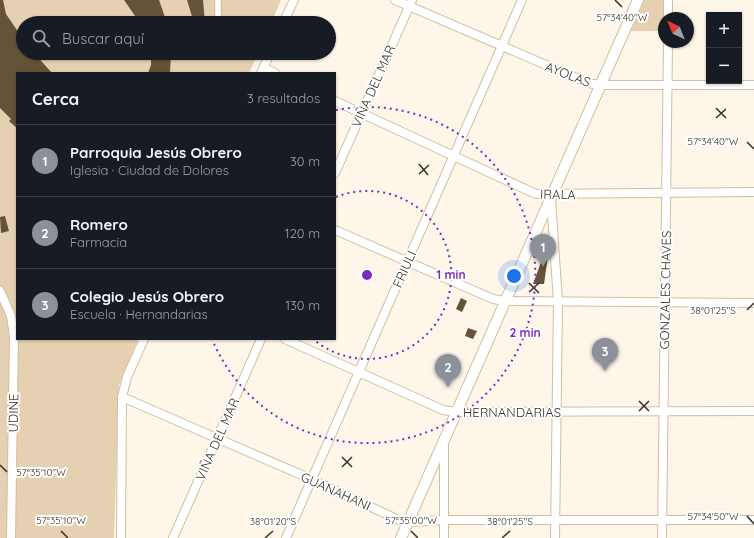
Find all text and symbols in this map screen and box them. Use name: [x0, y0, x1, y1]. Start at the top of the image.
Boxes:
text: 57°34'40"W: [596, 11, 648, 24]
north arrow: [658, 12, 694, 48]
map controls: [706, 12, 742, 84]
button: +: [706, 12, 742, 48]
search box: [16, 16, 336, 60]
icon: search: [30, 27, 52, 49]
text: Buscar aquí: [62, 29, 144, 48]
street label: VIÑA DEL MAR: [348, 42, 398, 130]
button: −: [706, 48, 742, 84]
street label: AYOLAS: [543, 58, 593, 90]
text: Cerca: [32, 88, 79, 109]
text: 3 resultados: [247, 90, 320, 106]
text: 57°34'40"W: [687, 135, 739, 148]
text: Parroquia Jesús Obrero: [70, 143, 242, 162]
text: 1: [42, 153, 48, 169]
text: 30 m: [290, 153, 320, 169]
text: Iglesia · Ciudad de Dolores: [70, 162, 229, 178]
street label: IRALA: [540, 186, 577, 202]
text: Romero: [70, 215, 128, 234]
text: 2: [41, 225, 49, 241]
text: 120 m: [285, 225, 320, 241]
street label: GONZALES CHAVES: [656, 230, 674, 350]
text: Farmacia: [70, 234, 127, 250]
pin: 1: [530, 234, 556, 267]
street label: FRIULI: [389, 248, 419, 290]
your location: [504, 266, 524, 286]
text: 1 min: [436, 267, 466, 282]
centre of rings: [360, 268, 374, 282]
text: Colegio Jesús Obrero: [70, 287, 224, 306]
text: 3: [42, 297, 48, 313]
text: 130 m: [285, 297, 320, 313]
text: 38°01'25"S: [690, 304, 736, 317]
text: Escuela · Hernandarias: [70, 306, 208, 322]
text: 2 min: [509, 325, 541, 340]
pin: 3: [592, 338, 618, 371]
pin: 2: [435, 354, 461, 387]
street label: UDINE: [5, 394, 21, 432]
street label: VIÑA DEL MAR: [192, 395, 242, 483]
street label: HERNANDARIAS: [463, 404, 561, 420]
text: 57°35'10"W: [16, 466, 66, 479]
street label: GUANAHANI: [299, 468, 373, 514]
text: 57°34'50"W: [687, 510, 739, 523]
text: 57°35'10"W: [36, 514, 86, 527]
text: 57°35'00"W: [385, 514, 437, 527]
text: 38°01'20"S: [250, 515, 297, 528]
text: 38°01'25"S: [487, 515, 533, 528]

